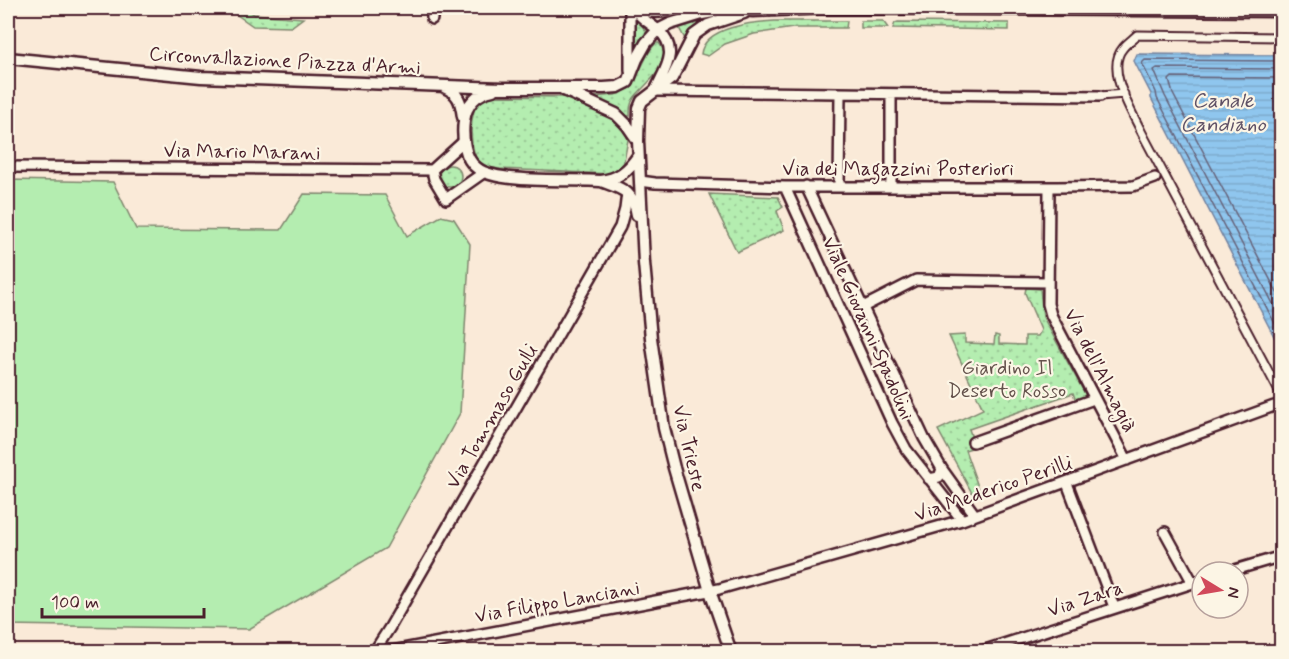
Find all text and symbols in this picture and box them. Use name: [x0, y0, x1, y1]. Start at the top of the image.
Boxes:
street label: Circonvallazione Piazza d'Armi: [148, 41, 421, 82]
water label: Canale Candiano: [1180, 87, 1267, 139]
street label: Via Mario Marani: [163, 138, 321, 167]
street label: Via dei Magazzini Posteriori: [782, 156, 1014, 185]
street label: Viale Giovanni Spadolini: [815, 233, 920, 424]
street label: Via dell'Almagià: [1056, 304, 1143, 438]
street label: Via Tommaso Gulli: [440, 339, 545, 494]
park label: Giardino Il Deserto Rosso: [948, 355, 1066, 405]
street label: Via Trieste: [665, 402, 712, 494]
street label: Via Mederico Perilli: [911, 450, 1076, 529]
north arrow: [1190, 560, 1250, 620]
street label: Via Zara: [1044, 574, 1127, 624]
street label: Via Filippo Lanciani: [473, 575, 642, 630]
scale bar: [42, 581, 204, 619]
text: N: [1222, 585, 1245, 600]
text: 100 m: [51, 591, 99, 615]

